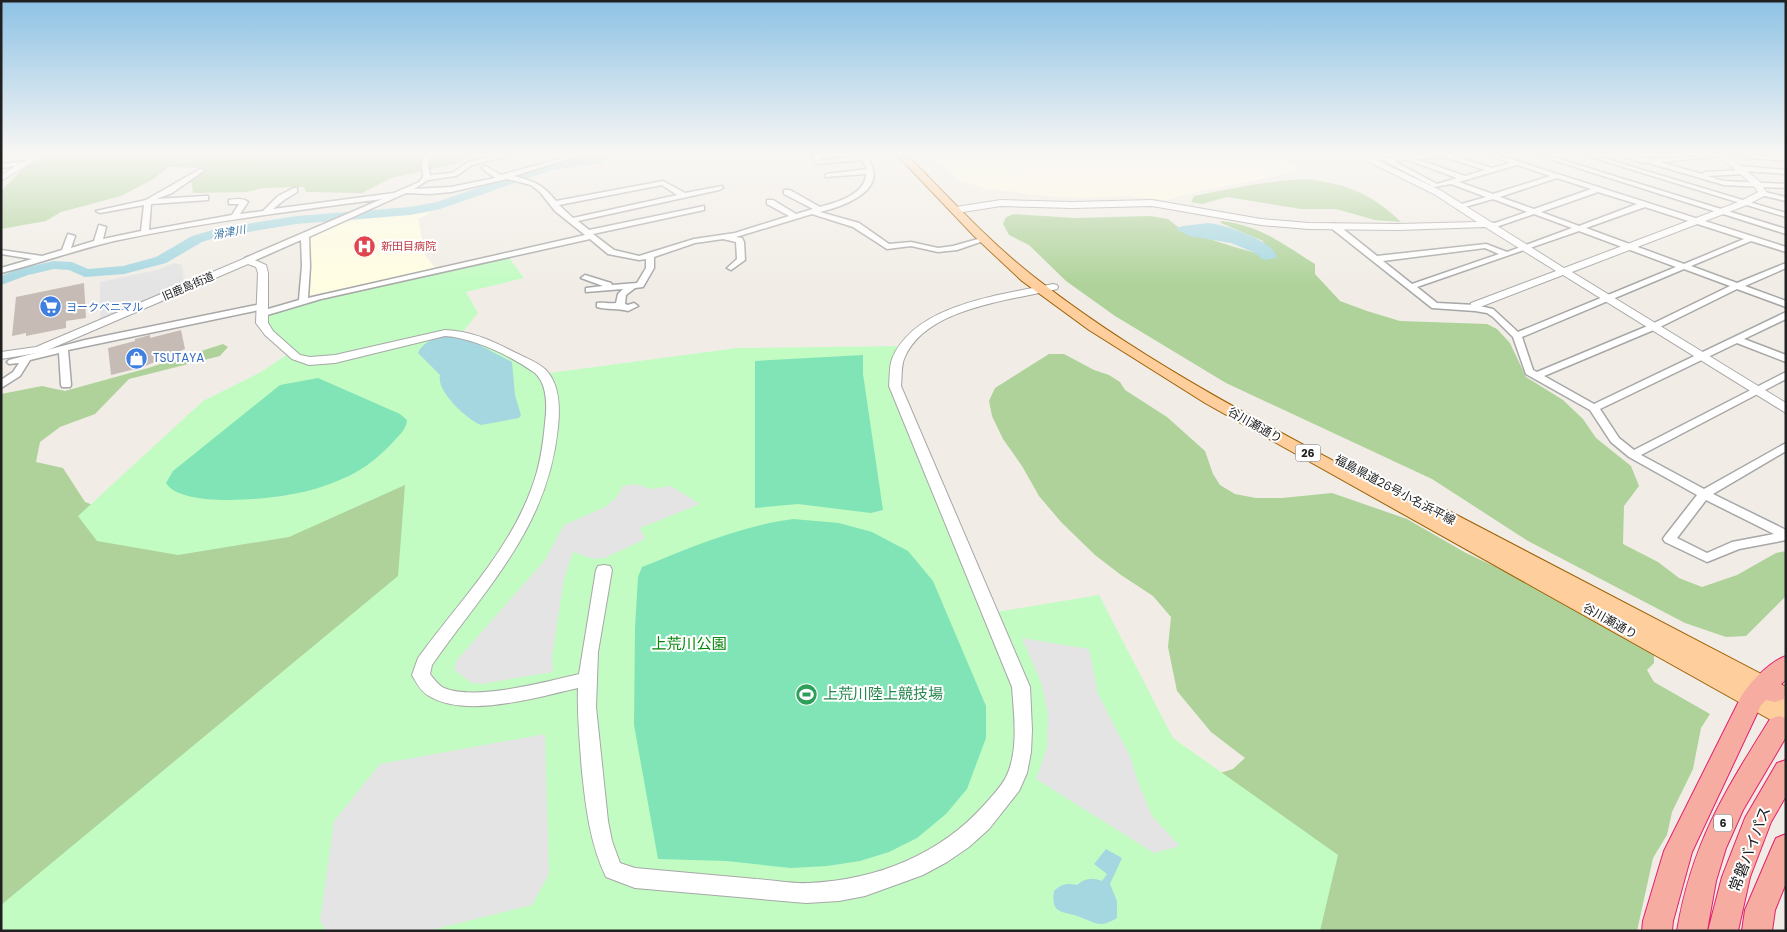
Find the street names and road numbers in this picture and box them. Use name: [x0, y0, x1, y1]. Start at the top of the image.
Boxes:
street label: 旧鹿島街道: [160, 268, 216, 304]
street label: 谷川瀬通り: [1225, 403, 1286, 447]
road number: 26: [1296, 444, 1320, 462]
street label: 福島県道26号小名浜平線: [1332, 450, 1459, 529]
street label: 谷川瀬通り: [1580, 599, 1641, 643]
street label: 常磐バイパス: [1724, 803, 1775, 894]
road number: 6: [1714, 814, 1732, 831]

